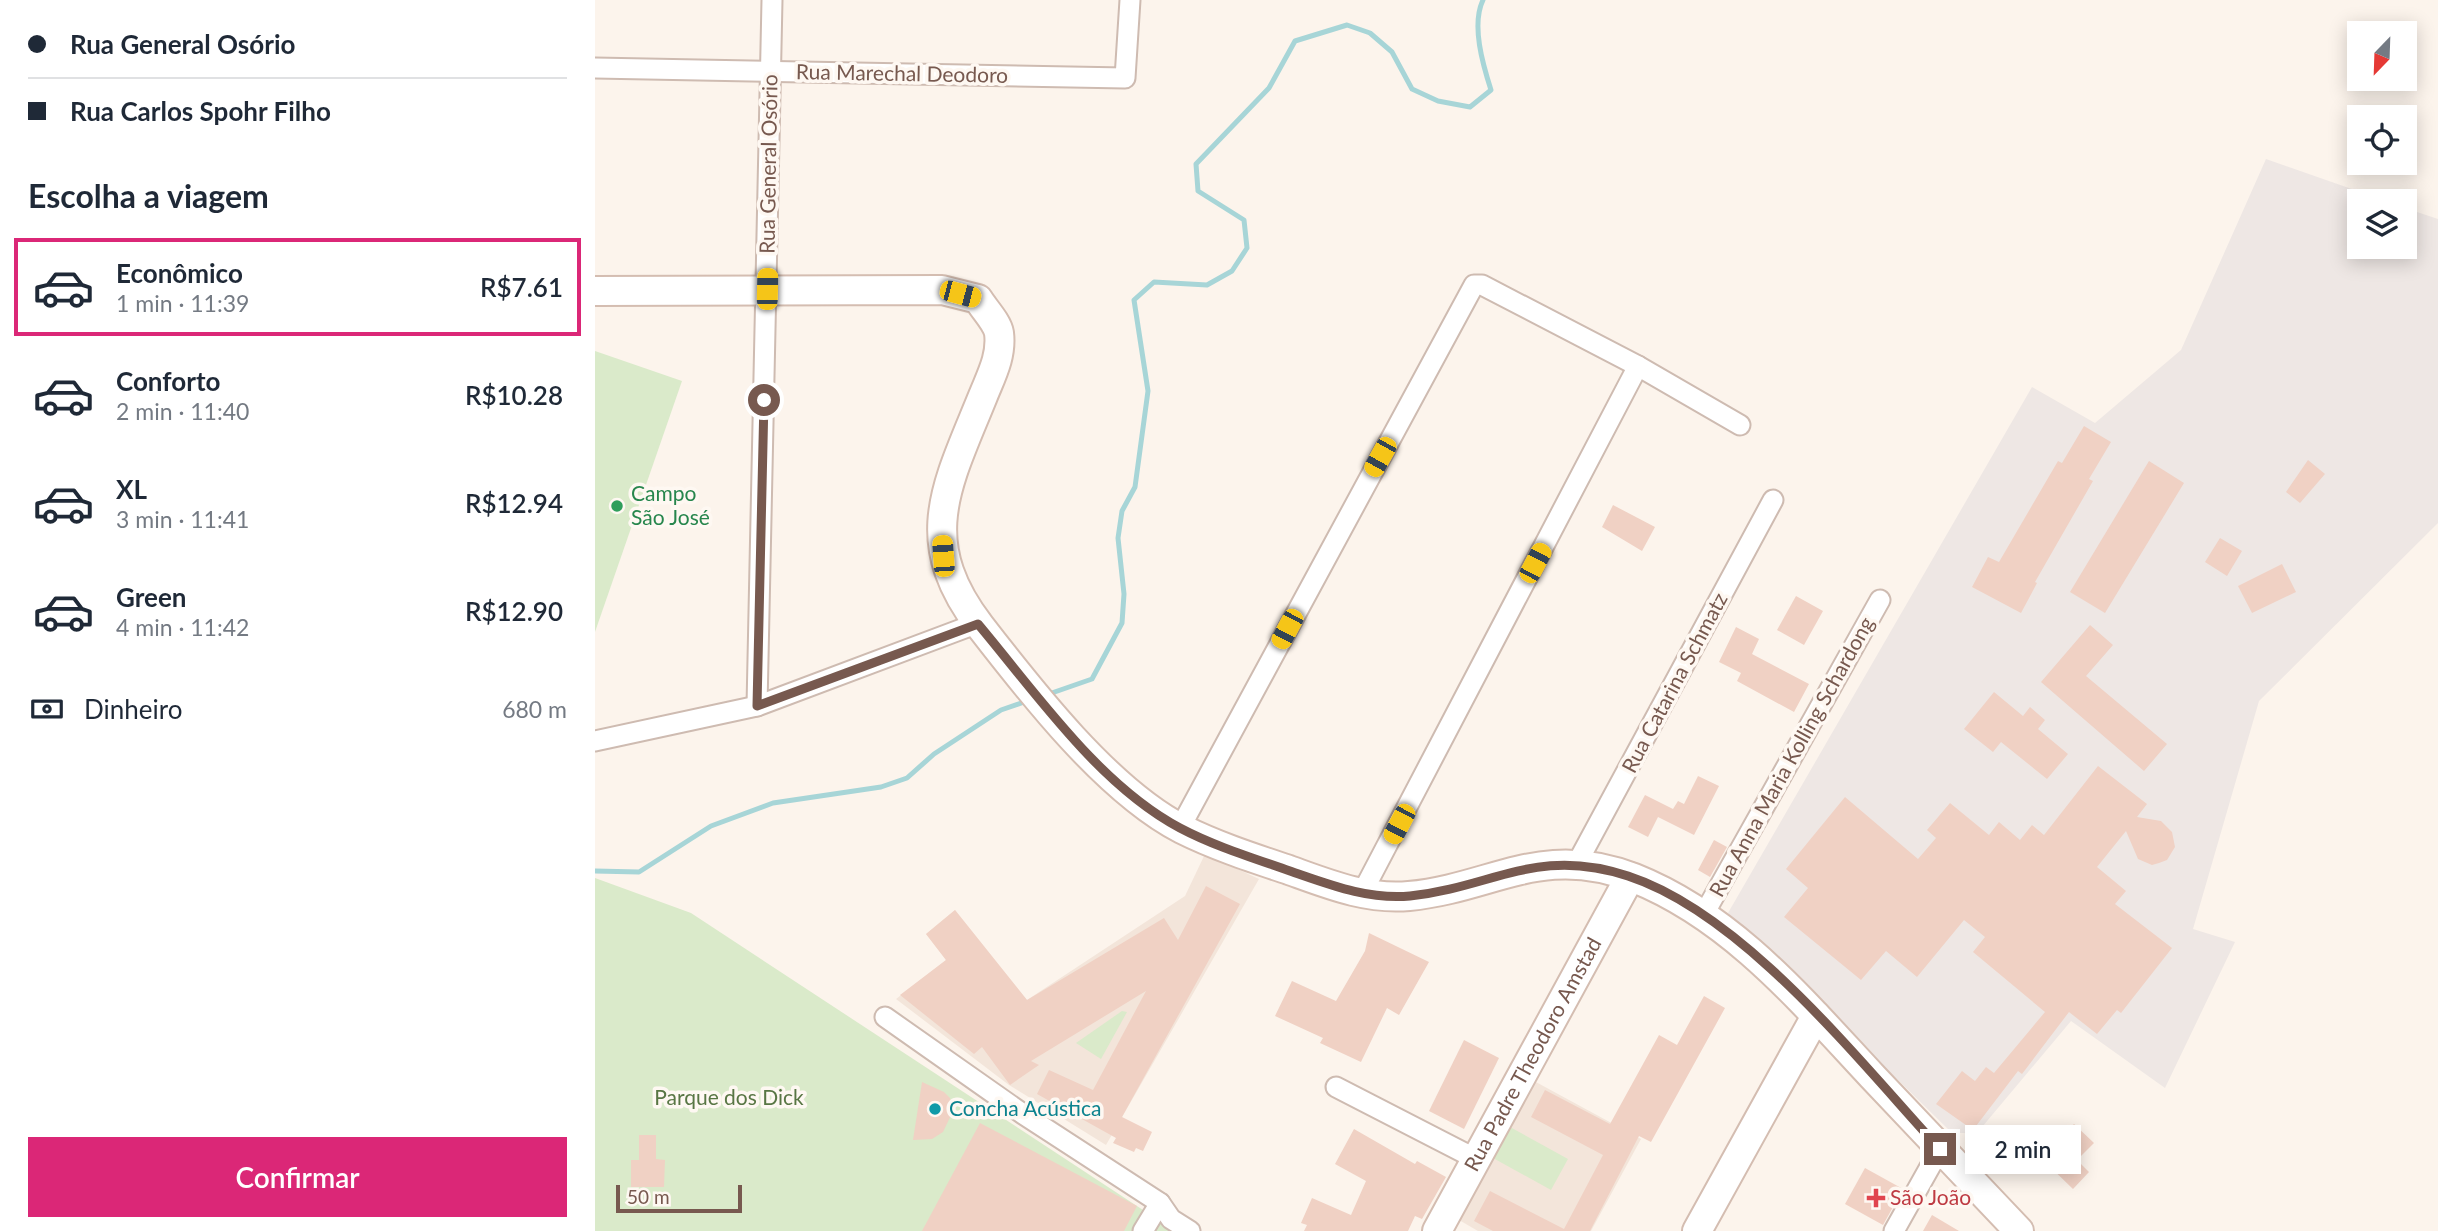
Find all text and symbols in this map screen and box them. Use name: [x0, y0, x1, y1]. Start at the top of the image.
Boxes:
north arrow: [2347, 21, 2417, 91]
map controls: [2347, 21, 2417, 259]
text: Rua General Osório: [70, 28, 295, 60]
street label: Rua Marechal Deodoro: [796, 58, 1008, 87]
street label: Rua General Osório: [753, 74, 782, 254]
text: Rua Carlos Spohr Filho: [70, 95, 331, 127]
button: locate: [2347, 105, 2417, 175]
text: Escolha a viagem: [28, 176, 269, 215]
button: layers: [2347, 189, 2417, 259]
icon: car: [32, 256, 95, 319]
text: Econômico: [116, 257, 243, 289]
car: [757, 268, 778, 310]
text: R$7.61: [480, 271, 563, 303]
car: [937, 278, 984, 310]
text: 1 min · 11:39: [116, 289, 249, 317]
icon: car: [32, 364, 95, 427]
text: Conforto: [116, 365, 220, 397]
text: R$10.28: [465, 379, 563, 411]
route start: [748, 384, 780, 416]
text: 2 min · 11:40: [116, 397, 249, 425]
car: [1361, 434, 1400, 480]
icon: car: [32, 472, 95, 535]
text: XL: [116, 473, 147, 505]
place label: Campo São José: [631, 480, 710, 529]
text: R$12.94: [465, 487, 563, 519]
marker: Campo São José: [609, 498, 625, 514]
text: 3 min · 11:41: [116, 505, 249, 533]
car: [932, 534, 955, 578]
car: [1516, 540, 1555, 586]
icon: car: [32, 580, 95, 643]
text: Green: [116, 581, 186, 613]
street label: Rua Catarina Schmatz: [1616, 588, 1732, 777]
text: R$12.90: [465, 595, 563, 627]
car: [1268, 606, 1307, 652]
street label: Rua Anna Maria Kolling Schardong: [1703, 612, 1878, 901]
text: 4 min · 11:42: [116, 613, 249, 641]
icon: cash: [28, 690, 66, 728]
text: Dinheiro: [84, 693, 182, 725]
text: 680 m: [502, 695, 567, 723]
car: [1380, 801, 1419, 847]
street label: Rua Padre Theodoro Amstad: [1458, 933, 1606, 1175]
park label: Parque dos Dick: [654, 1084, 804, 1109]
place label: Concha Acústica: [949, 1095, 1101, 1120]
marker: Concha Acústica: [927, 1101, 943, 1117]
callout: 2 min: [1965, 1124, 2080, 1174]
route end: [1924, 1133, 1956, 1165]
text: 2 min: [1995, 1135, 2051, 1163]
button: Confirmar: [28, 1137, 567, 1217]
scale bar: [616, 1182, 742, 1214]
place label: São João: [1890, 1184, 1971, 1209]
text: 50 m: [627, 1185, 670, 1208]
marker: São João: [1868, 1190, 1884, 1206]

